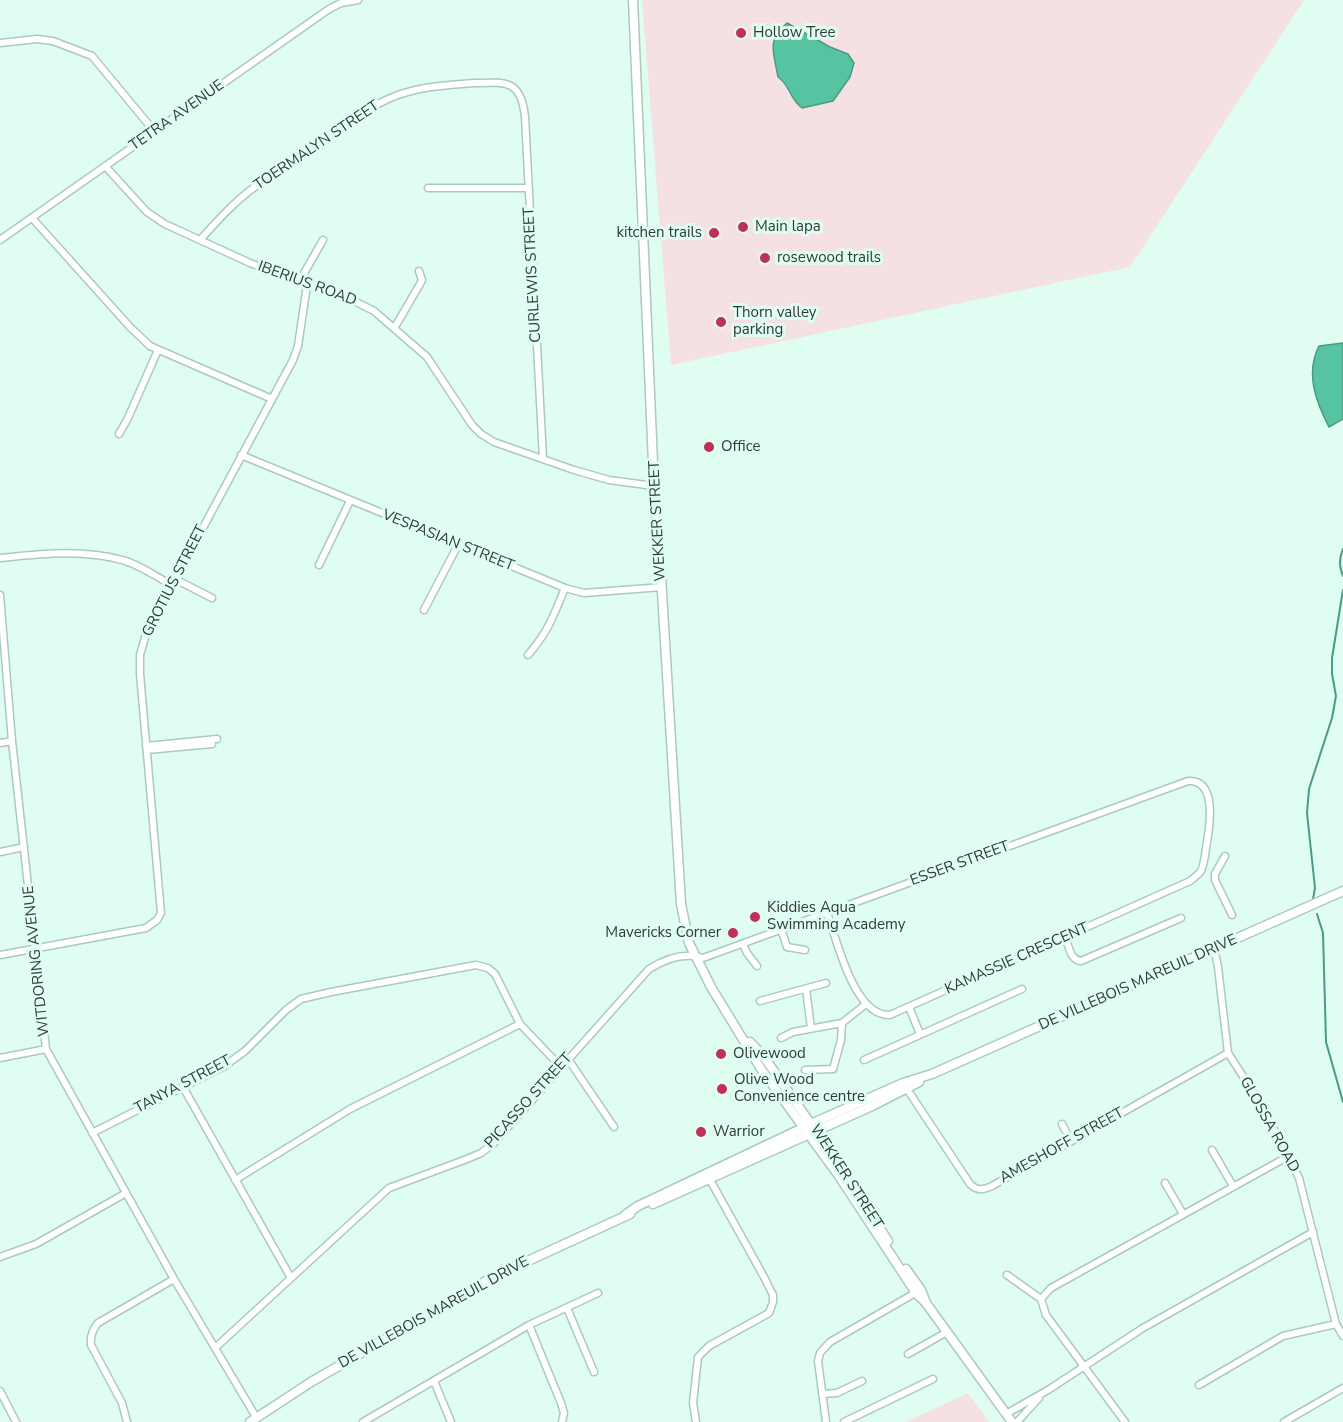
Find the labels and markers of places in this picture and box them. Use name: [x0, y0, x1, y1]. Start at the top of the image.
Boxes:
place label: Hollow Tree: [753, 24, 835, 42]
marker: Hollow Tree: [734, 26, 748, 40]
place label: Main lapa: [755, 218, 821, 236]
marker: Main lapa: [736, 220, 750, 234]
place label: kitchen trails: [616, 224, 702, 242]
marker: kitchen trails: [707, 226, 721, 240]
place label: rosewood trails: [777, 249, 881, 267]
marker: rosewood trails: [758, 251, 772, 265]
place label: Thorn valley parking: [733, 304, 817, 339]
marker: Thorn valley parking: [714, 315, 728, 329]
place label: Office: [721, 438, 760, 456]
marker: Office: [702, 440, 716, 454]
place label: Kiddies Aqua Swimming Academy: [767, 899, 905, 934]
marker: Kiddies Aqua Swimming Academy: [748, 910, 762, 924]
place label: Mavericks Corner: [605, 924, 721, 942]
marker: Mavericks Corner: [726, 926, 740, 940]
place label: Olivewood: [733, 1045, 806, 1063]
marker: Olivewood: [714, 1047, 728, 1061]
place label: Olive Wood Convenience centre: [734, 1071, 865, 1106]
marker: Olive Wood Convenience centre: [715, 1082, 729, 1096]
place label: Warrior: [713, 1123, 765, 1141]
marker: Warrior: [694, 1125, 708, 1139]

